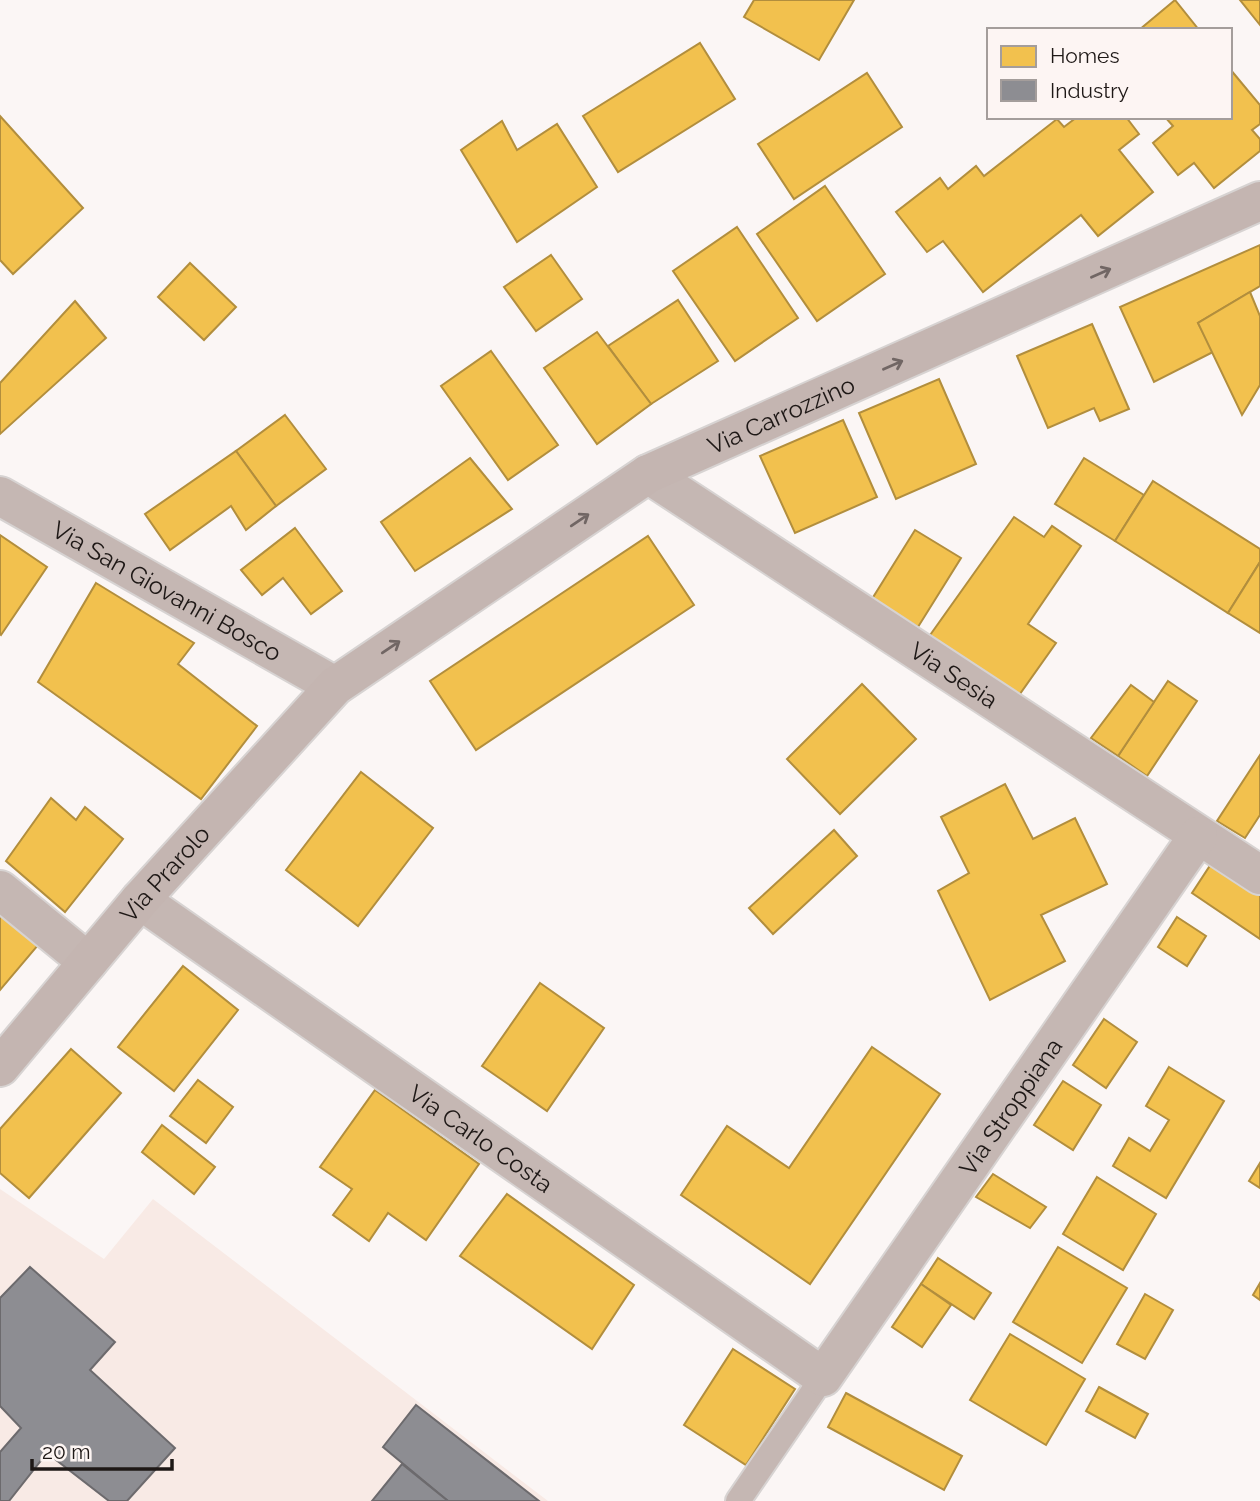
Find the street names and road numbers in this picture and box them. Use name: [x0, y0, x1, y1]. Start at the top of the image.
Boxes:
street label: Via Carrozzino: [703, 369, 859, 460]
street label: Via San Giovanni Bosco: [47, 514, 287, 667]
street label: Via Sesia: [905, 635, 1004, 714]
street label: Via Prarolo: [113, 819, 216, 928]
street label: Via Stroppiana: [953, 1032, 1068, 1181]
street label: Via Carlo Costa: [403, 1078, 559, 1199]

